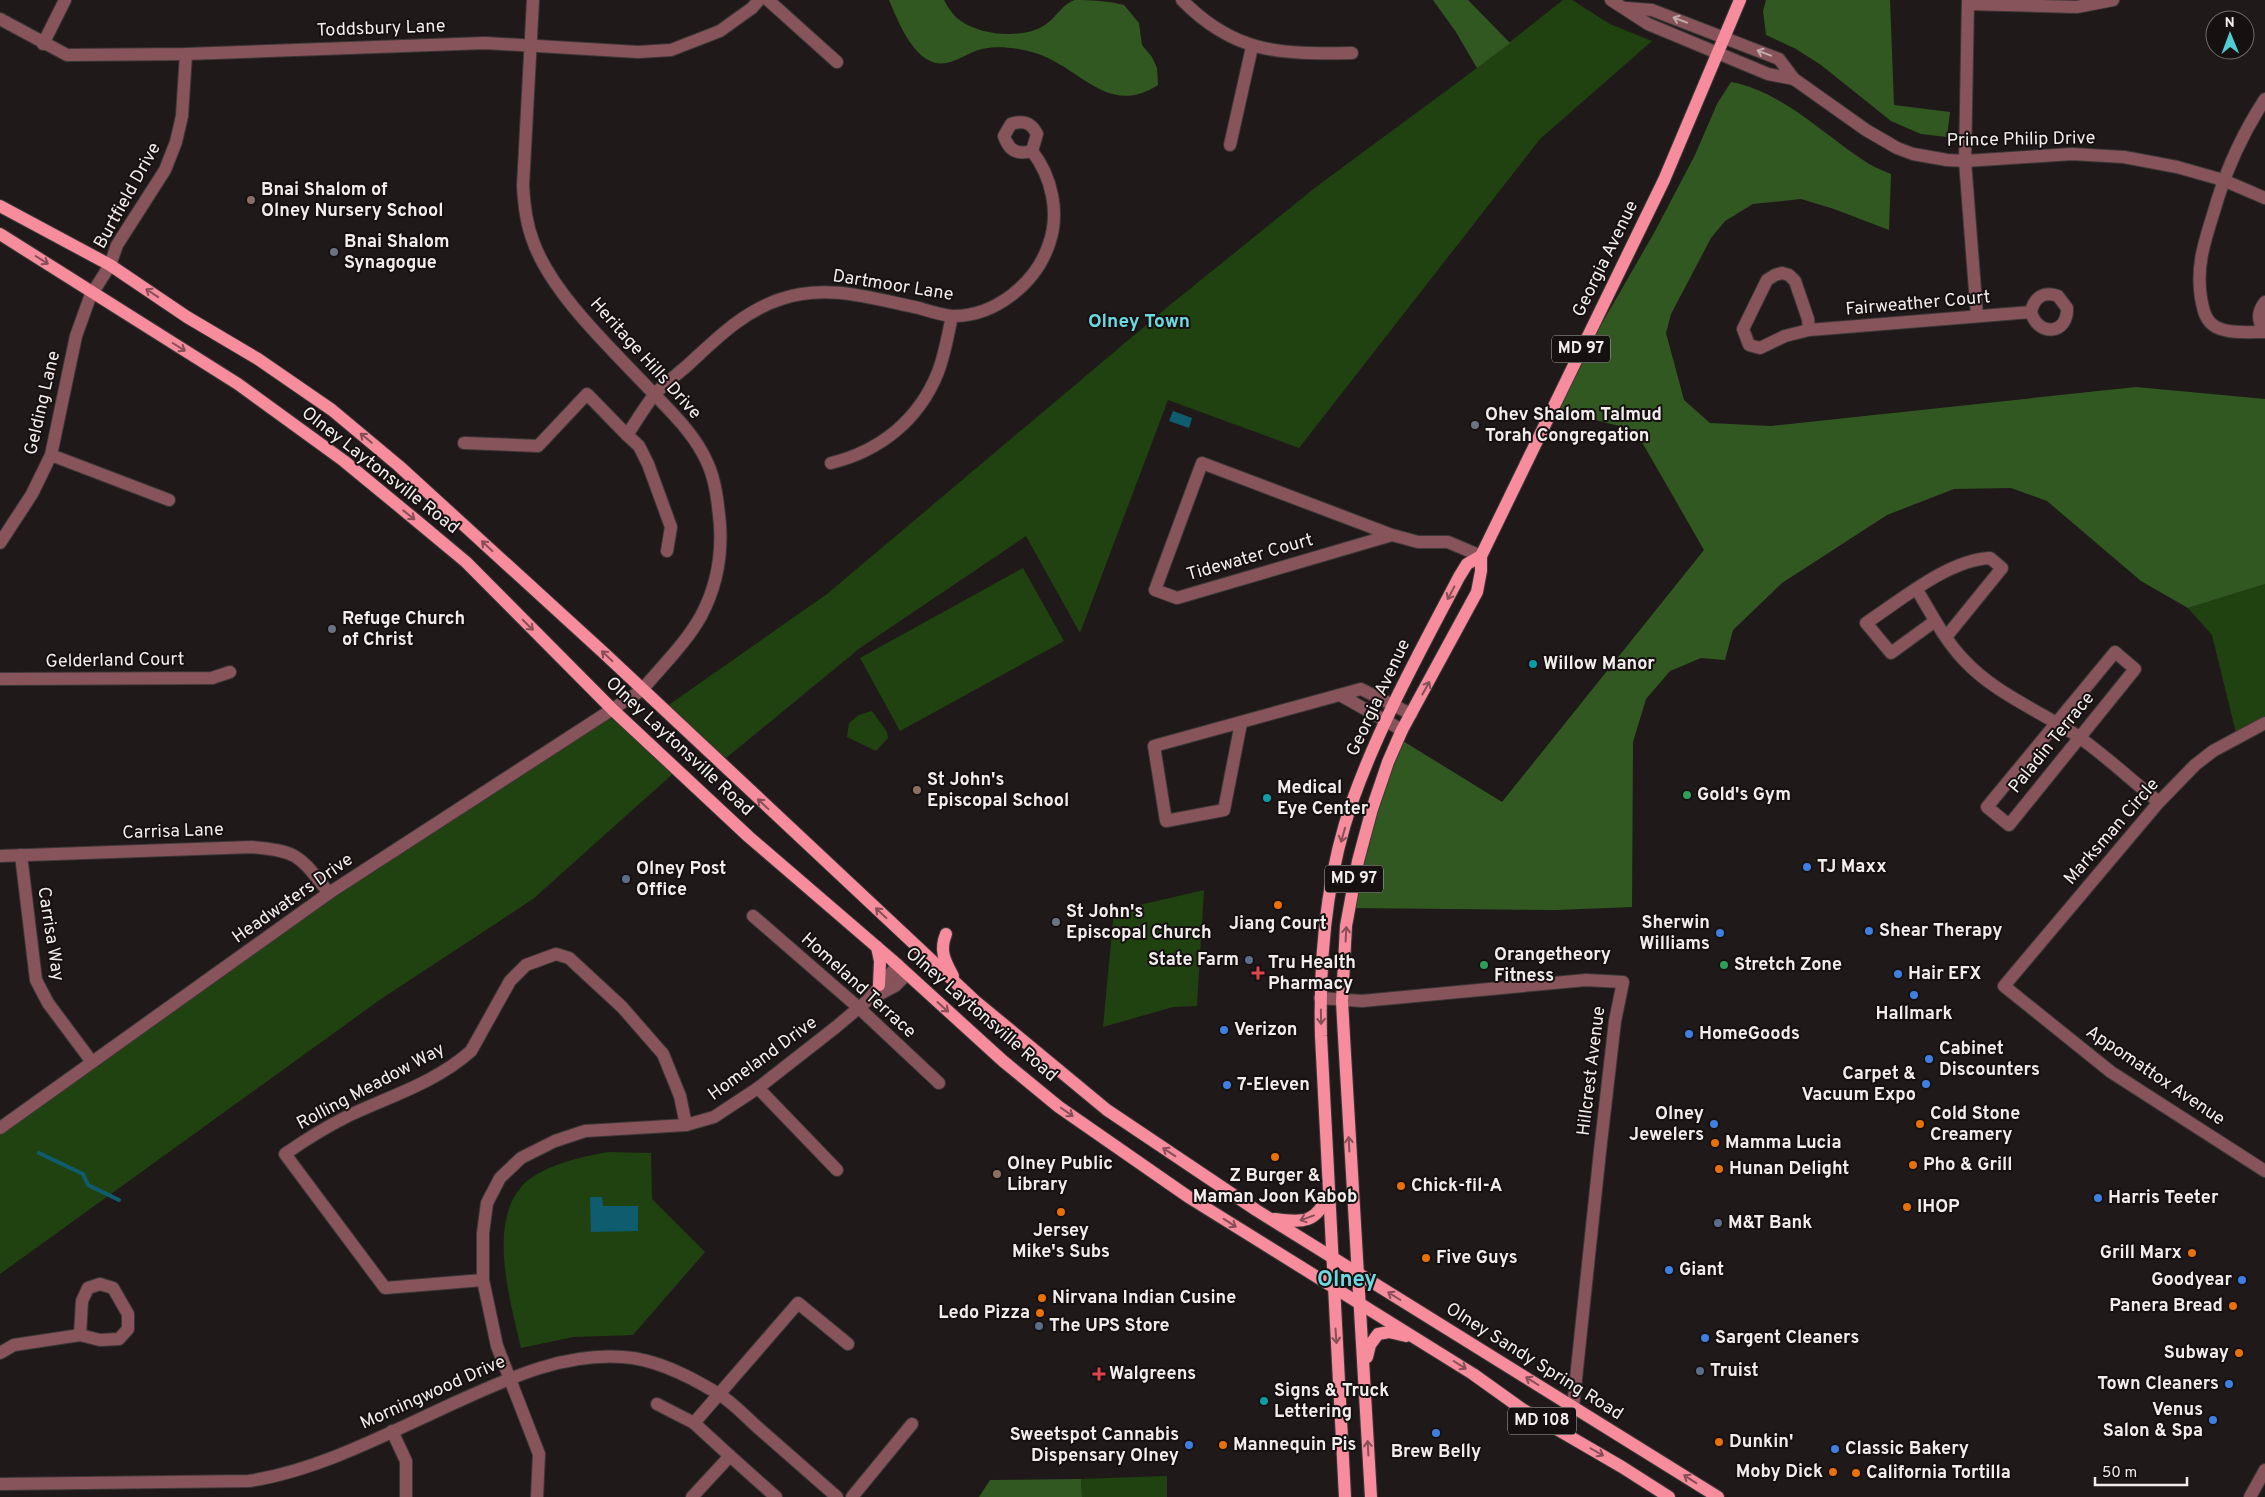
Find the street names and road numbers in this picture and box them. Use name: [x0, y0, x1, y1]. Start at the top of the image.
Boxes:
street label: Toddsbury Lane: [316, 15, 446, 43]
street label: Prince Philip Drive: [1946, 127, 2096, 153]
street label: Burtfield Drive: [89, 139, 167, 253]
street label: Georgia Avenue: [1568, 197, 1644, 321]
street label: Dartmoor Lane: [831, 265, 955, 307]
street label: Fairweather Court: [1845, 286, 1991, 322]
street label: Heritage Hills Drive: [584, 293, 706, 425]
road number: MD 97: [1552, 336, 1610, 362]
street label: Gelding Lane: [20, 349, 66, 457]
street label: Olney Laytonsville Road: [296, 402, 464, 540]
street label: Tidewater Court: [1184, 529, 1316, 587]
street label: Georgia Avenue: [1342, 636, 1416, 760]
street label: Gelderland Court: [45, 648, 185, 674]
street label: Olney Laytonsville Road: [600, 672, 758, 822]
street label: Paladin Terrace: [2004, 688, 2100, 798]
street label: Marksman Circle: [2059, 774, 2165, 890]
street label: Carrisa Lane: [122, 819, 224, 845]
street label: Headwaters Drive: [228, 849, 358, 949]
road number: MD 97: [1325, 866, 1383, 892]
street label: Carrisa Way: [31, 885, 69, 983]
street label: Homeland Terrace: [796, 928, 920, 1044]
street label: Olney Laytonsville Road: [900, 943, 1062, 1087]
street label: Hillcrest Avenue: [1573, 1005, 1611, 1137]
street label: Homeland Drive: [704, 1012, 822, 1106]
street label: Appomattox Avenue: [2081, 1021, 2229, 1131]
street label: Rolling Meadow Way: [293, 1038, 449, 1136]
street label: Olney Sandy Spring Road: [1441, 1298, 1627, 1426]
street label: Morningwood Drive: [357, 1351, 509, 1435]
road number: MD 108: [1508, 1408, 1576, 1434]

